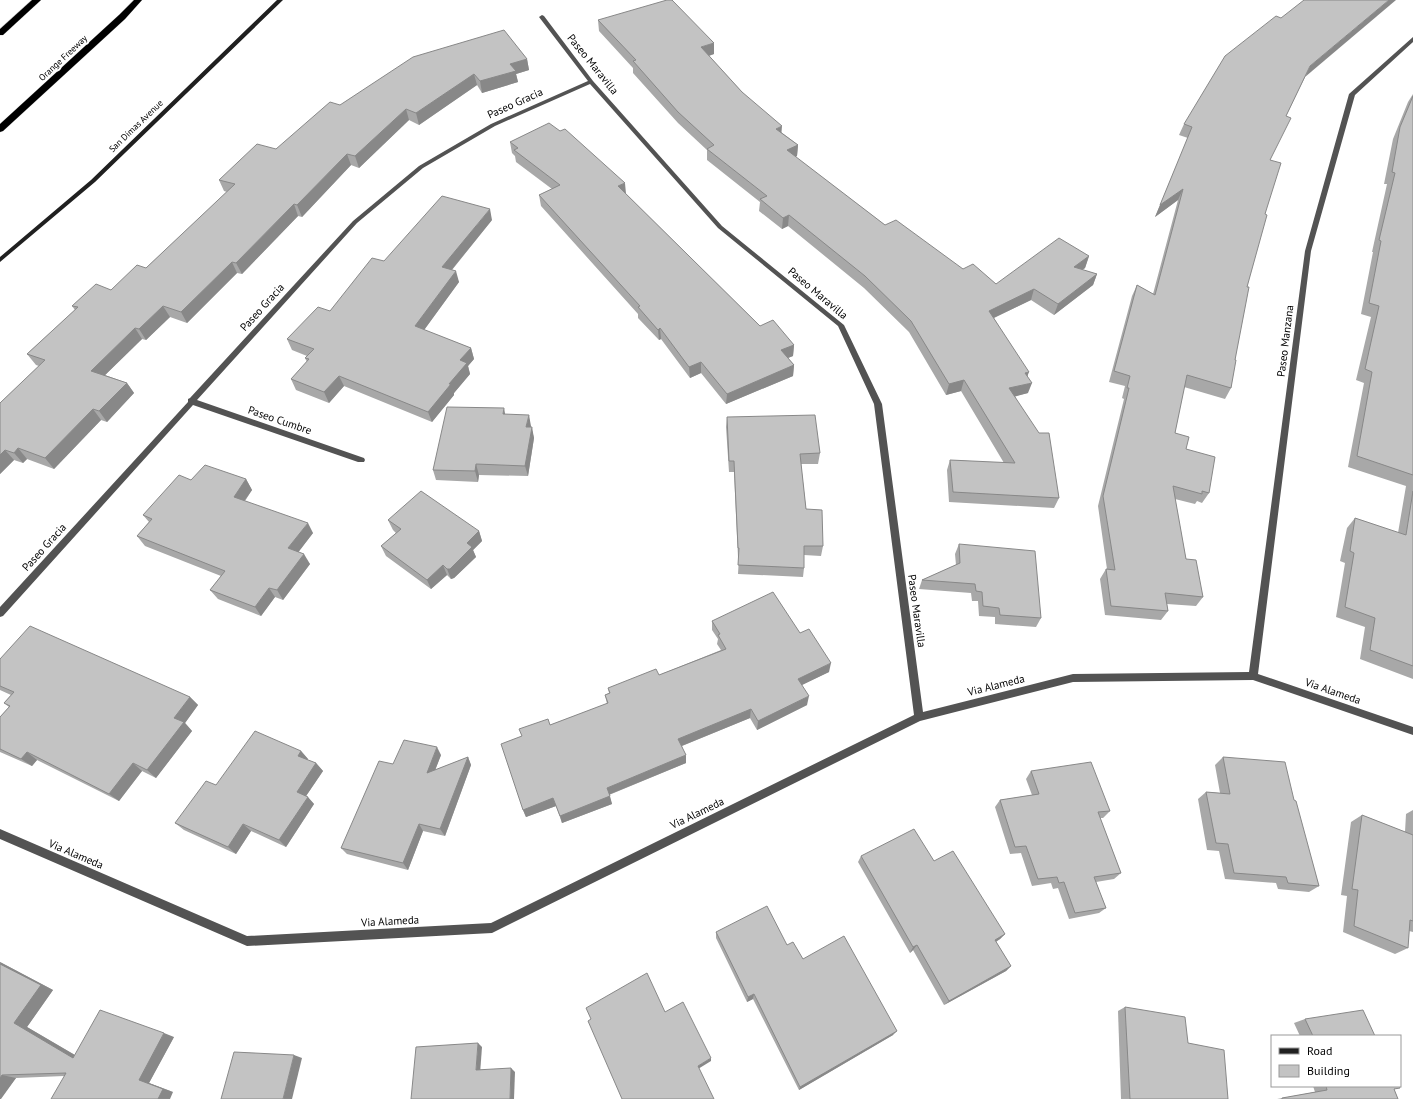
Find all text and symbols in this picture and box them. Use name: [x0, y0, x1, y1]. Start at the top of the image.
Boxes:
street label: Paseo Maravilla: [564, 31, 622, 97]
street label: Orange Freeway: [36, 32, 90, 83]
street label: Paseo Gracia: [485, 85, 545, 121]
street label: San Dimas Avenue: [106, 97, 165, 154]
street label: Paseo Maravilla: [785, 264, 851, 322]
street label: Paseo Gracia: [237, 280, 287, 334]
street label: Paseo Manzana: [1274, 304, 1296, 378]
street label: Paseo Cumbre: [246, 403, 314, 438]
street label: Paseo Gracia: [19, 520, 69, 574]
street label: Paseo Maravilla: [905, 574, 929, 648]
street label: Via Alameda: [965, 671, 1026, 699]
street label: Via Alameda: [1302, 675, 1363, 707]
street label: Via Alameda: [667, 794, 726, 832]
street label: Via Alameda: [46, 836, 106, 872]
street label: Via Alameda: [360, 912, 419, 930]
legend: [1271, 1035, 1401, 1087]
text: Road: [1307, 1043, 1332, 1058]
text: Building: [1307, 1063, 1350, 1078]

